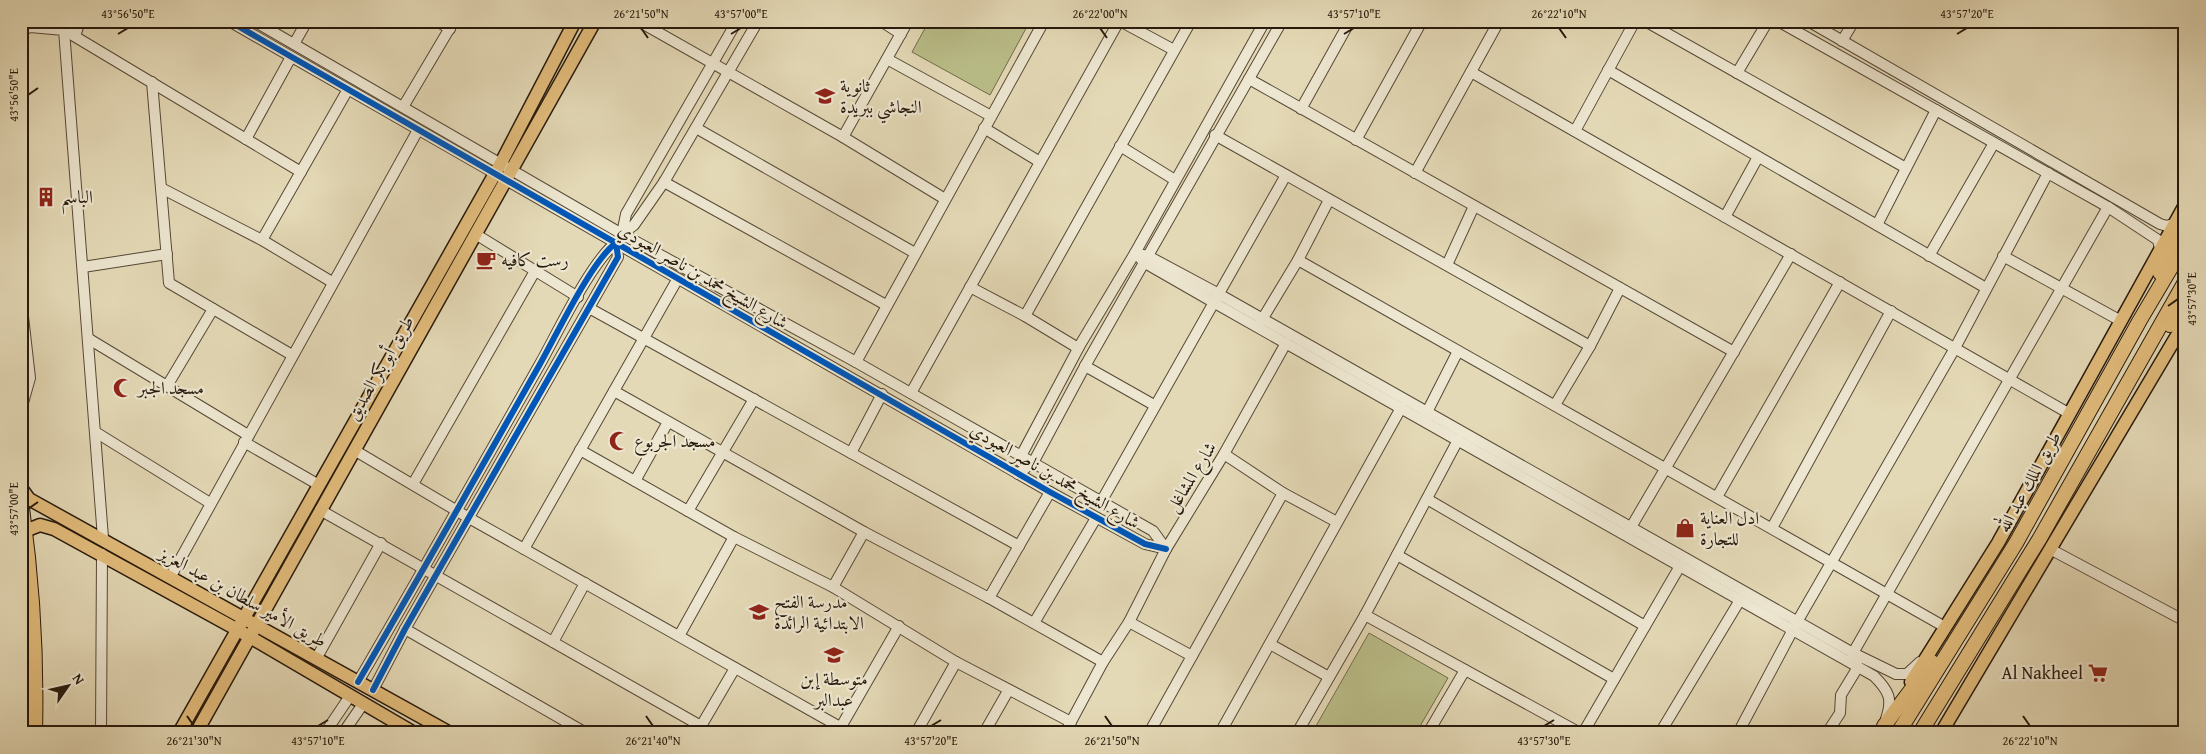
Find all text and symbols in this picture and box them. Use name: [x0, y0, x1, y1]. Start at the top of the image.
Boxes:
text: 43°56'50"E: [101, 5, 155, 22]
text: 26°21'50"N: [613, 5, 669, 22]
text: 43°57'00"E: [714, 5, 768, 22]
text: 26°22'00"N: [1072, 5, 1128, 22]
text: 43°57'10"E: [1327, 5, 1381, 22]
text: 26°22'10"N: [1531, 5, 1587, 22]
text: 43°57'20"E: [1940, 5, 1994, 22]
text: 43°56'50"E: [5, 68, 22, 122]
place label: ثانوية النجاشي ببريدة: [840, 72, 922, 124]
school or university icon: ثانوية النجاشي ببريدة: [814, 85, 836, 107]
place label: الباسم: [61, 183, 93, 215]
building icon: الباسم: [35, 186, 57, 208]
street label: شارع الشيخ محمد بن ناصر العبودي: [612, 216, 793, 338]
place label: رست كافيه: [501, 246, 569, 273]
cafe icon: رست كافيه: [475, 249, 497, 271]
text: 43°57'30"E: [2183, 272, 2200, 326]
street label: طريق أبو بكر الصديق: [339, 310, 420, 425]
place label: مسجد الجبر: [136, 374, 204, 401]
mosque icon: مسجد الجبر: [112, 377, 134, 399]
street label: شارع الشيخ محمد بن ناصر العبودي: [964, 416, 1145, 538]
street label: طريق الملك عبد الله: [1990, 426, 2068, 537]
place label: مسجد الجربوع: [634, 427, 716, 456]
mosque icon: مسجد الجربوع: [608, 430, 630, 452]
street label: شارع المشاغل: [1158, 436, 1225, 518]
text: 43°57'00"E: [5, 482, 22, 536]
place label: ادل العناية للتجارة: [1700, 504, 1759, 552]
shop icon: ادل العناية للتجارة: [1674, 517, 1696, 539]
street label: طريق الأمير سلطان بن عبد العزيز: [153, 538, 332, 654]
place label: مدرسة الفتح الابتدائية الرائدة: [774, 588, 864, 636]
school or university icon: مدرسة الفتح الابتدائية الرائدة: [748, 601, 770, 623]
school or university icon: متوسطة إبن عبدالبر: [823, 644, 845, 666]
place label: Al Nakheel: [2002, 659, 2083, 686]
north arrow: [42, 662, 92, 712]
supermarket icon: Al Nakheel: [2087, 662, 2109, 684]
place label: متوسطة إبن عبدالبر: [800, 665, 868, 713]
text: N: [68, 669, 90, 689]
text: 26°21'30"N: [166, 732, 222, 749]
text: 43°57'10"E: [291, 732, 345, 749]
text: 26°21'40"N: [625, 732, 681, 749]
text: 43°57'20"E: [904, 732, 958, 749]
text: 26°21'50"N: [1084, 732, 1140, 749]
text: 43°57'30"E: [1517, 732, 1571, 749]
text: 26°22'10"N: [2002, 732, 2058, 749]

